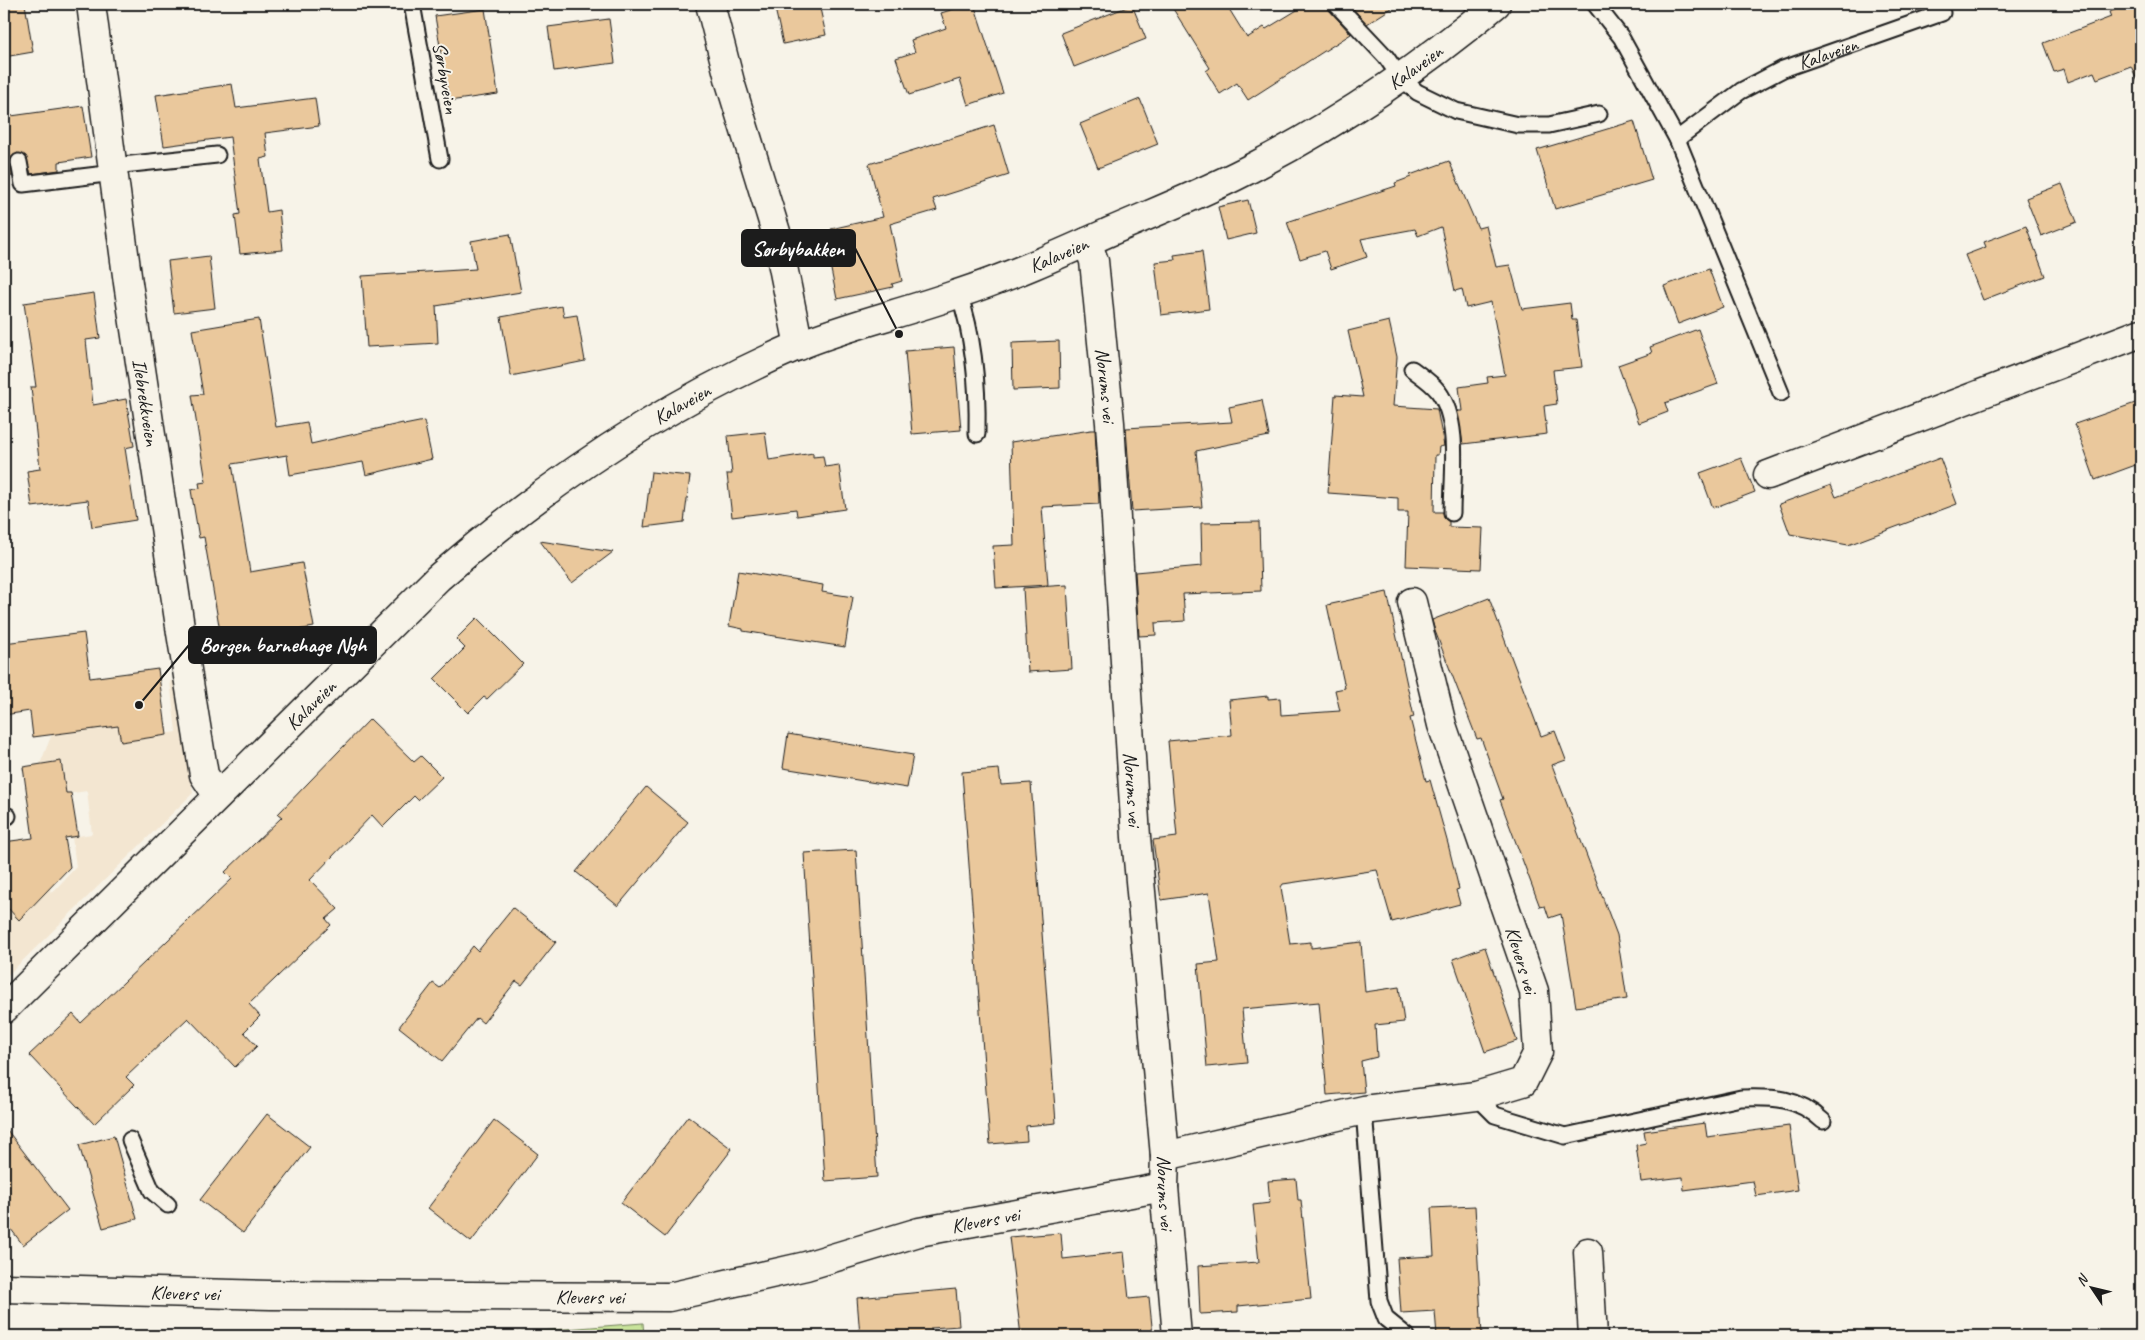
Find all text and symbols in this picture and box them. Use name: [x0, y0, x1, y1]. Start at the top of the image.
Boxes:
street label: Kalaveien: [1795, 31, 1862, 76]
street label: Kalaveien: [1383, 38, 1449, 95]
street label: Sørbyveien: [427, 41, 464, 117]
callout: Sørbybakken: [742, 230, 855, 266]
street label: Kalaveien: [1025, 231, 1093, 279]
text: Sørbybakken: [752, 236, 846, 262]
street label: Norums vei: [1090, 347, 1122, 426]
street label: Ilebrekkveien: [127, 357, 165, 448]
street label: Kalaveien: [649, 378, 716, 430]
callout: Borgen barnehage Ngh: [189, 627, 376, 663]
text: Borgen barnehage Ngh: [200, 632, 367, 658]
street label: Kalaveien: [280, 674, 342, 736]
street label: Norums vei: [1118, 751, 1147, 829]
street label: Klevers vei: [1499, 924, 1544, 999]
street label: Norums vei: [1151, 1155, 1180, 1233]
street label: Klevers vei: [949, 1201, 1024, 1239]
north arrow: [2068, 1262, 2118, 1312]
text: N: [2072, 1270, 2093, 1289]
street label: Klevers vei: [150, 1280, 222, 1307]
street label: Klevers vei: [555, 1284, 627, 1310]

